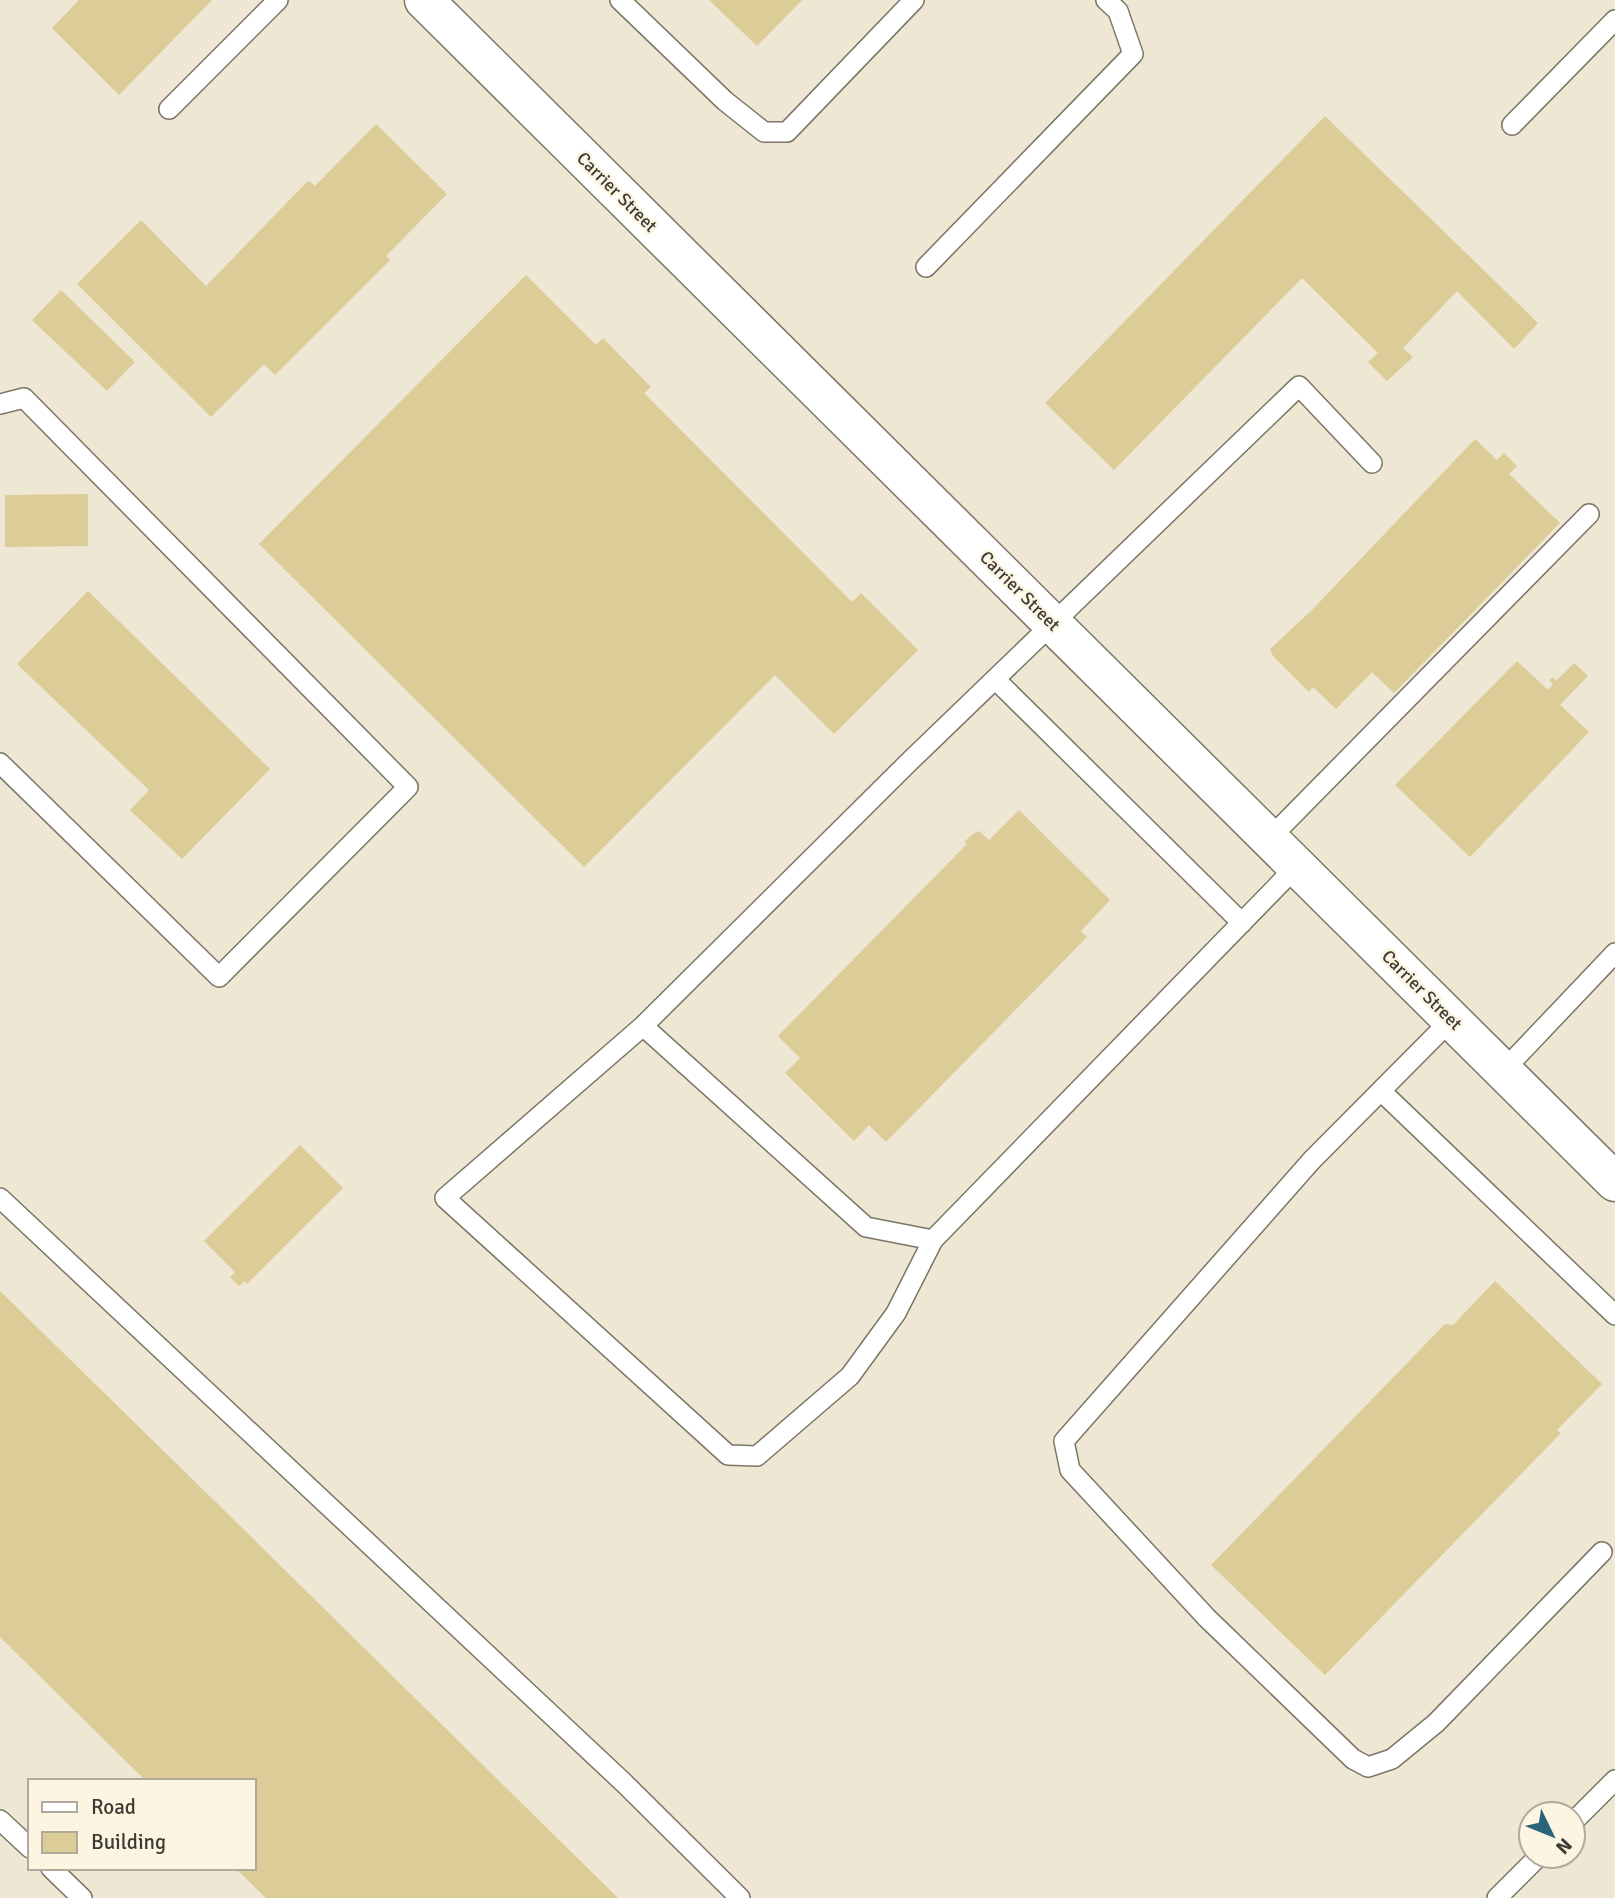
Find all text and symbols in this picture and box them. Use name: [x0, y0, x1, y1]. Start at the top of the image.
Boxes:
street label: Carrier Street: [572, 147, 662, 237]
street label: Carrier Street: [975, 546, 1065, 636]
street label: Carrier Street: [1377, 945, 1467, 1035]
legend: [28, 1779, 256, 1870]
text: Road: [91, 1794, 136, 1820]
north arrow: [1517, 1800, 1587, 1870]
text: Building: [91, 1829, 166, 1855]
text: N: [1550, 1833, 1577, 1859]

